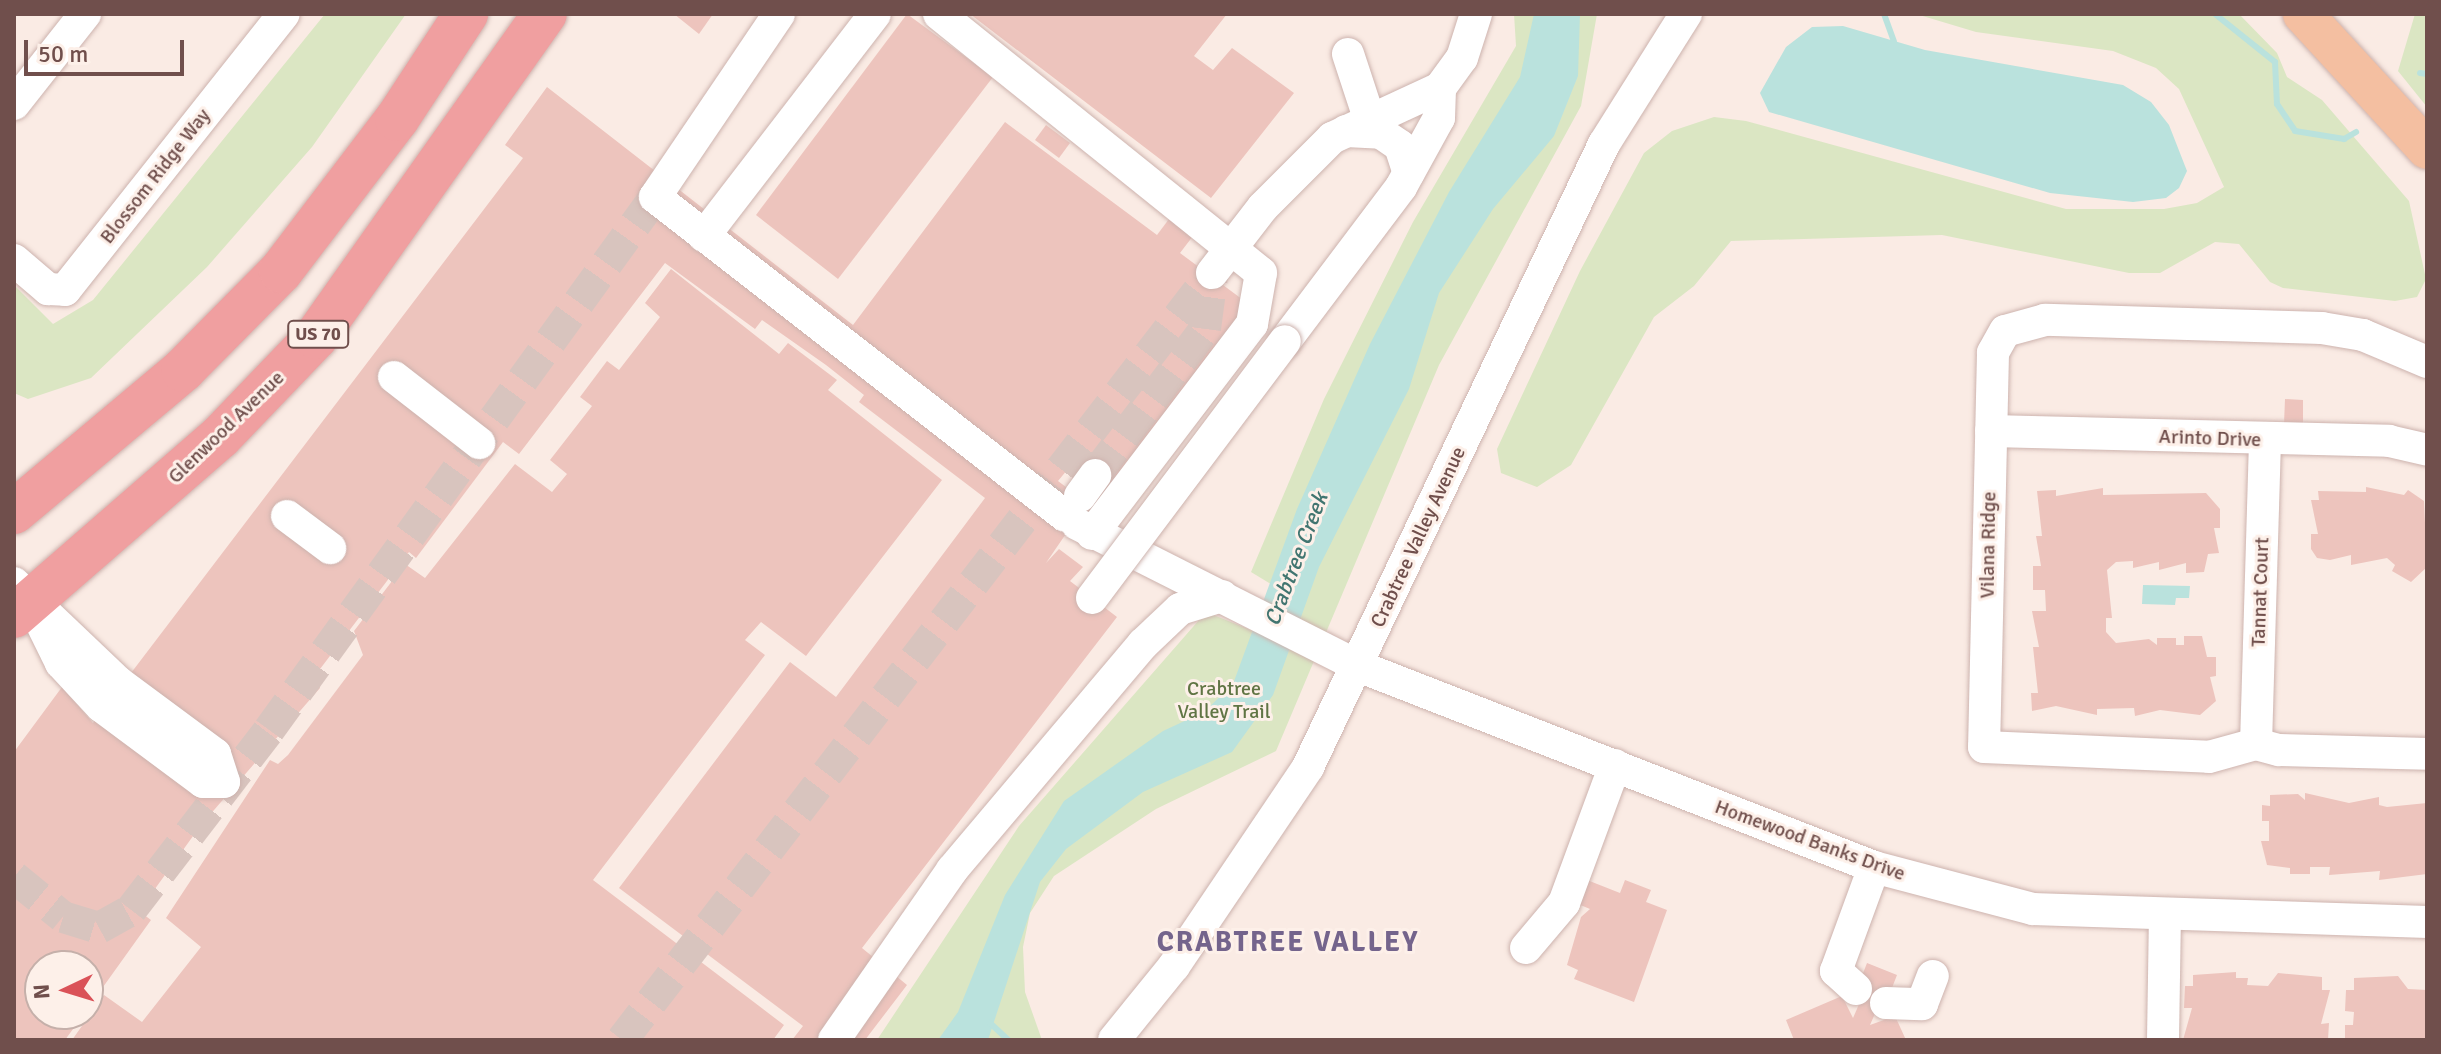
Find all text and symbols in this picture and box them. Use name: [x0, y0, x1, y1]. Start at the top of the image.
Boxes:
scale bar: [28, 24, 188, 74]
text: 50 m: [38, 39, 88, 69]
street label: Blossom Ridge Way: [95, 104, 215, 248]
road number: US 70: [286, 320, 350, 348]
street label: Glenwood Avenue: [163, 366, 289, 488]
street label: Arinto Drive: [2158, 424, 2262, 452]
street label: Crabtree Valley Avenue: [1366, 443, 1470, 631]
water label: Crabtree Creek: [1259, 489, 1333, 629]
street label: Vilana Ridge: [1975, 491, 2001, 599]
street label: Tannat Court: [2246, 537, 2274, 647]
park label: Crabtree Valley Trail: [1177, 677, 1271, 724]
street label: Homewood Banks Drive: [1712, 794, 1908, 886]
district label: CRABTREE VALLEY: [1157, 925, 1419, 959]
north arrow: [24, 950, 104, 1030]
text: N: [28, 983, 56, 1000]

